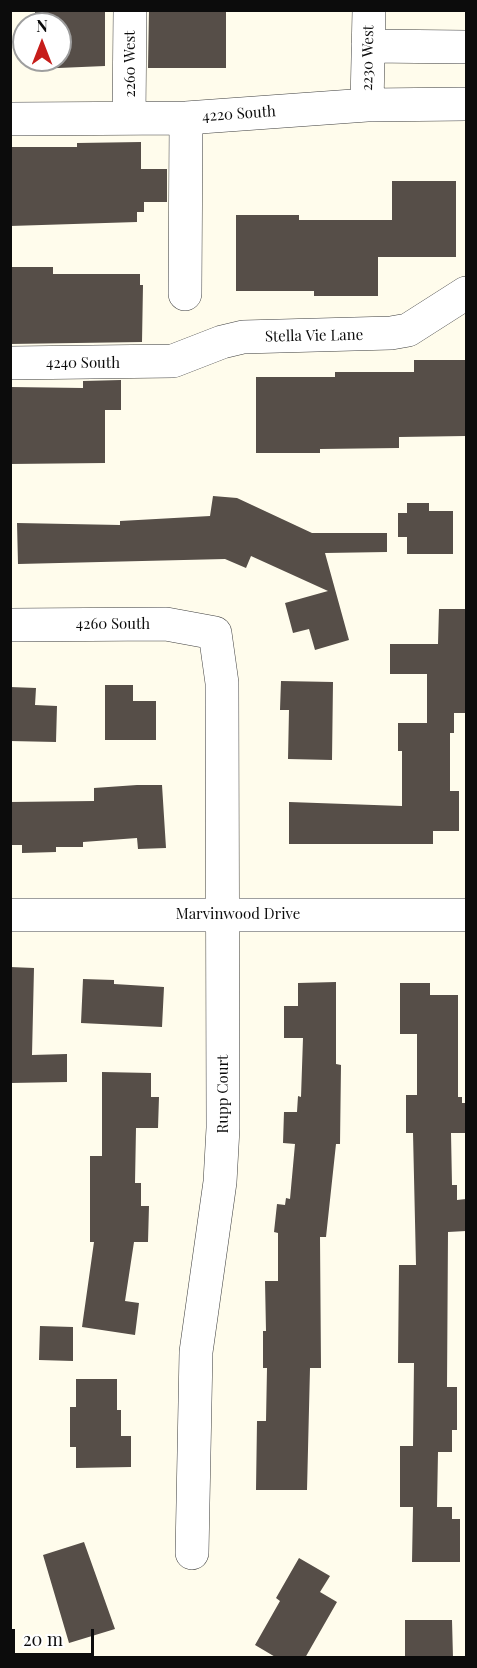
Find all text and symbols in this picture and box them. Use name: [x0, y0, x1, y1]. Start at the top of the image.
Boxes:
north arrow: [12, 12, 72, 72]
text: N: [36, 15, 48, 36]
street label: 2230 West: [358, 25, 378, 91]
street label: 2260 West: [121, 30, 139, 98]
street label: 4220 South: [202, 102, 276, 126]
street label: Stella Vie Lane: [265, 326, 363, 346]
street label: 4240 South: [46, 354, 120, 372]
street label: 4260 South: [76, 615, 150, 633]
street label: Marvinwood Drive: [176, 905, 300, 923]
street label: Rupp Court: [214, 1055, 232, 1133]
scale bar: [15, 1617, 98, 1655]
text: 20 m: [23, 1627, 63, 1651]

